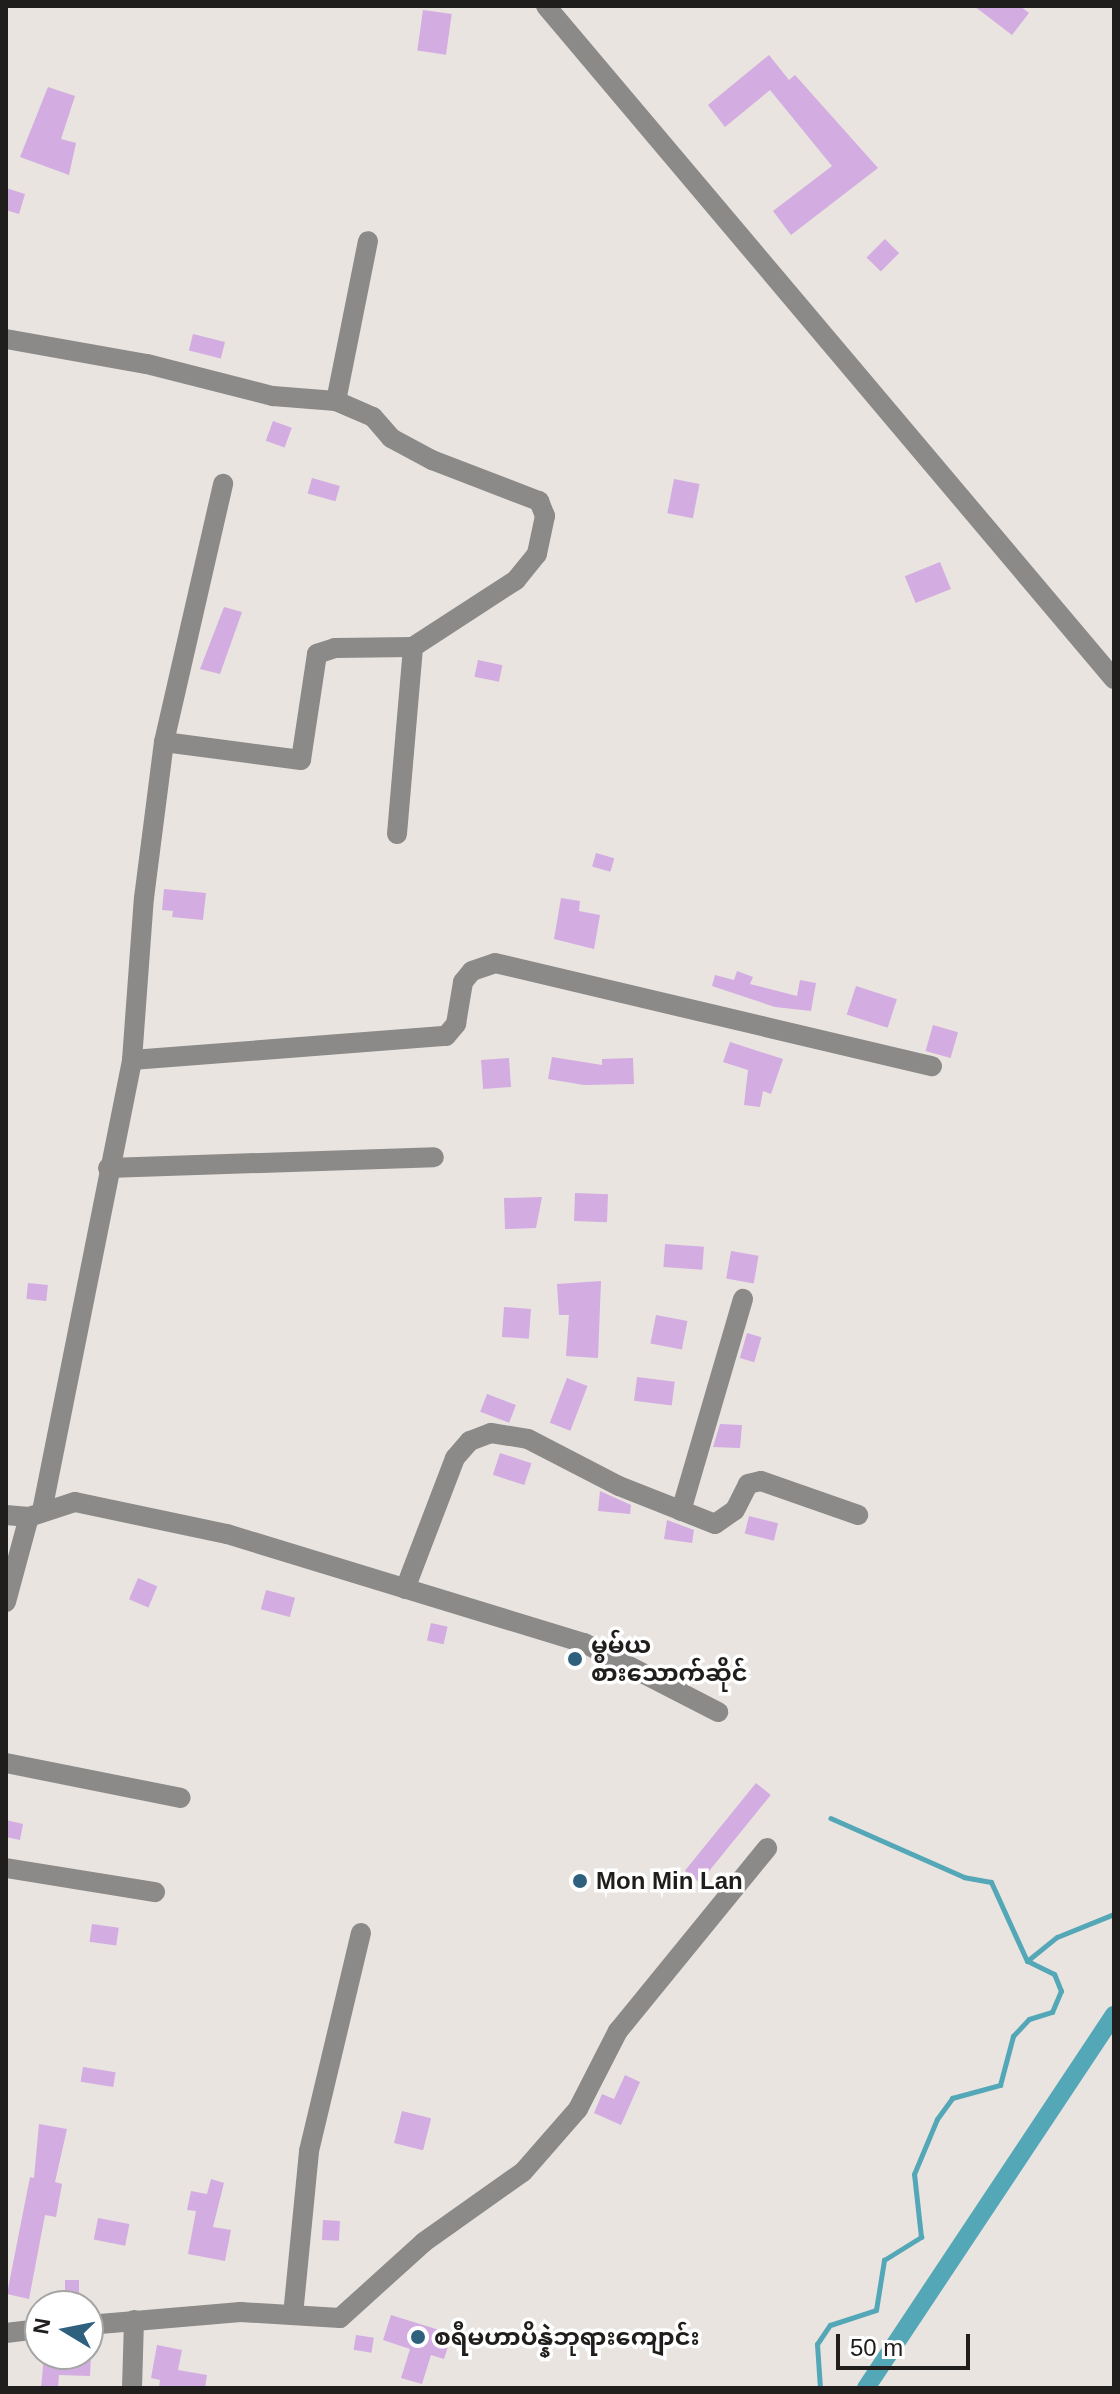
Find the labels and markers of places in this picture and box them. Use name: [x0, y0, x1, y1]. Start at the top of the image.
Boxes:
place label: မွမ်ယ စားသောက်ဆိုင်: [591, 1631, 748, 1687]
marker: မွမ်ယ စားသောက်ဆိုင်: [566, 1650, 584, 1668]
place label: Mon Min Lan: [596, 1867, 743, 1895]
marker: Mon Min Lan: [571, 1872, 589, 1890]
place label: စရီမဟာပိန္နဲဘုရားကျောင်း: [434, 2323, 700, 2351]
marker: စရီမဟာပိန္နဲဘုရားကျောင်း: [409, 2328, 427, 2346]

